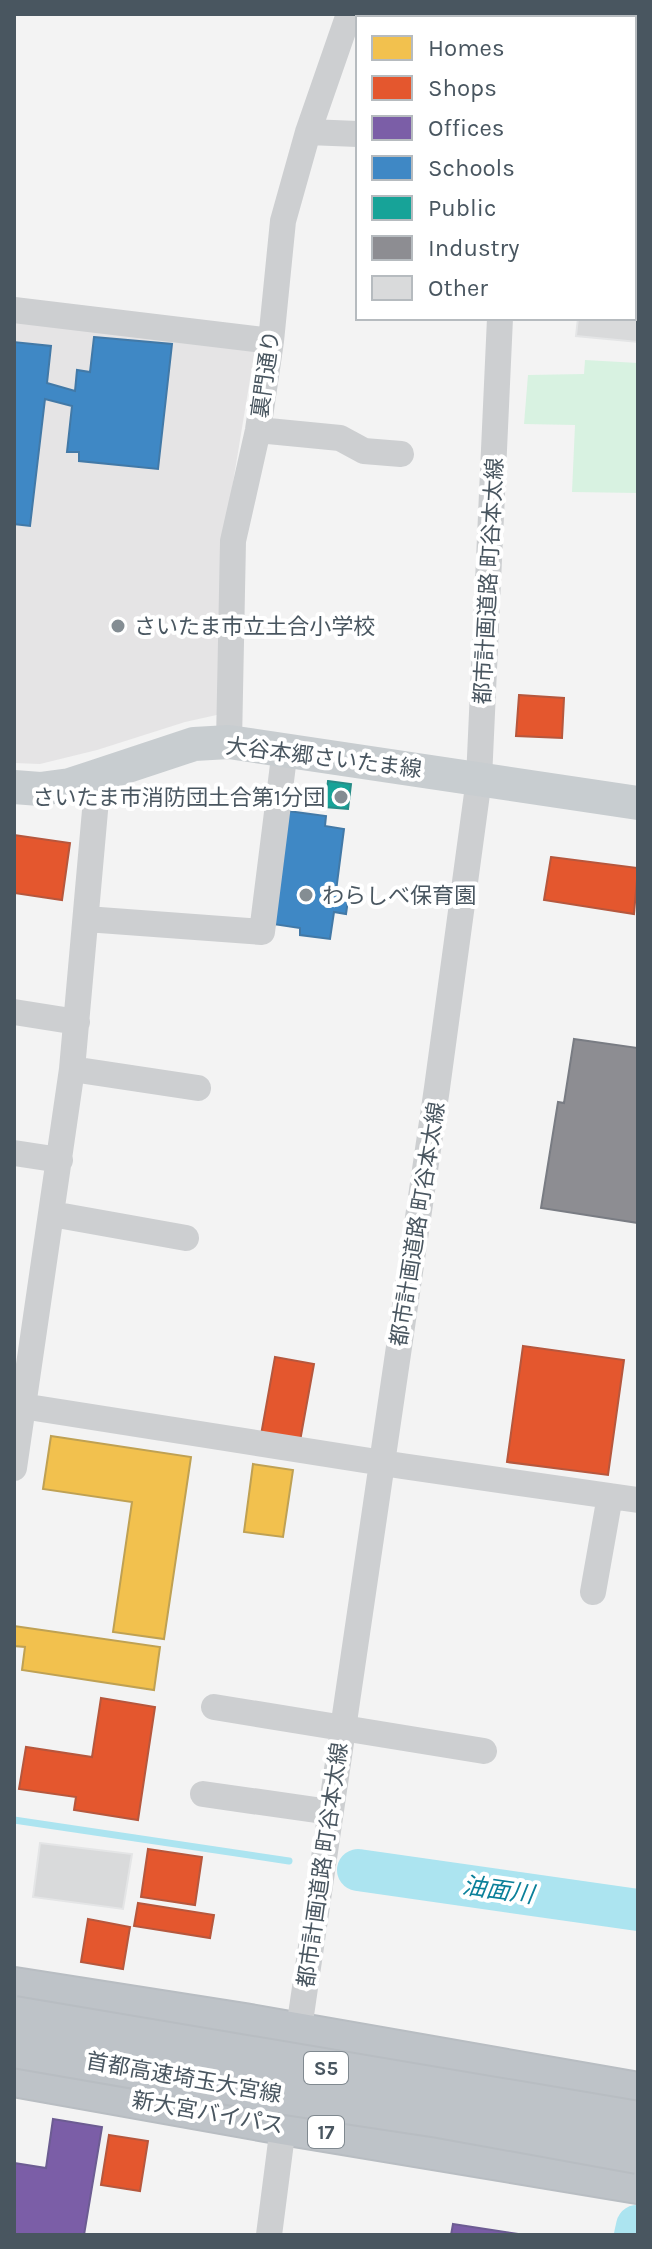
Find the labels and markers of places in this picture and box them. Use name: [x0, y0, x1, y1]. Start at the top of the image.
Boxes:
place label: さいたま市立土合小学校: [134, 614, 375, 640]
marker: さいたま市立土合小学校: [109, 617, 127, 635]
place label: さいたま市消防団土合第1分団: [32, 785, 325, 811]
marker: さいたま市消防団土合第1分団: [332, 788, 350, 806]
place label: わらしべ保育園: [322, 883, 476, 909]
marker: わらしべ保育園: [297, 886, 315, 904]

